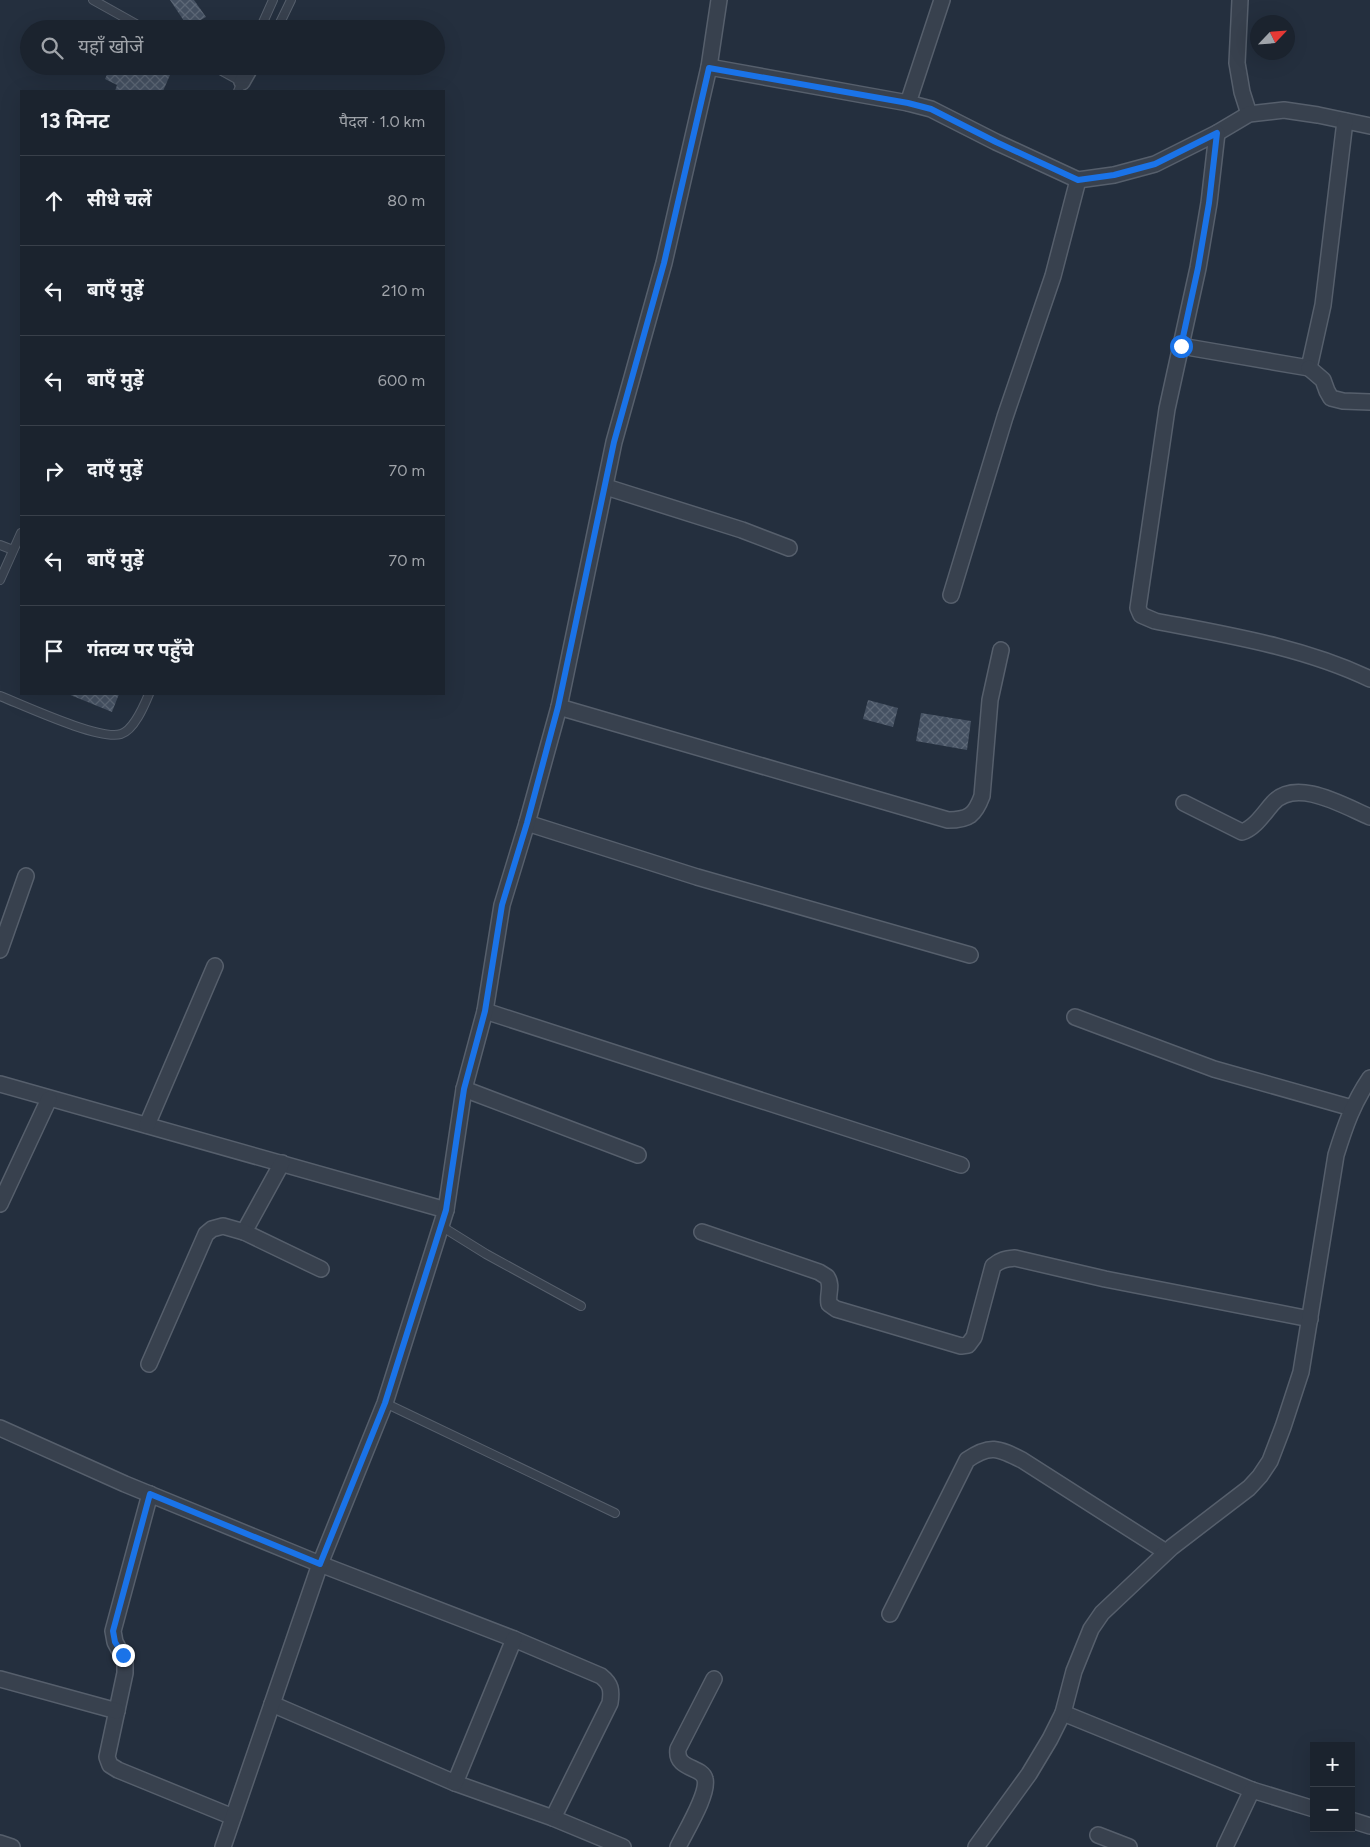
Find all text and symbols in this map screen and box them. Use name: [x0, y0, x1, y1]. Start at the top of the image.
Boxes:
north arrow: [1250, 15, 1295, 60]
search box: [20, 20, 445, 75]
icon: search: [38, 34, 66, 62]
text: यहाँ खोजें: [78, 35, 143, 58]
text: 13 मिनट: [40, 108, 110, 133]
text: पैदल · 1.0 km: [339, 112, 425, 131]
icon: ahead: [40, 187, 68, 215]
text: सीधे चलें: [87, 188, 151, 211]
text: 80 m: [387, 191, 425, 210]
icon: left: [40, 277, 68, 305]
text: बाएँ मुड़ें: [87, 278, 144, 301]
text: 210 m: [382, 281, 425, 300]
route start: [1170, 335, 1193, 358]
icon: left: [40, 367, 68, 395]
text: बाएँ मुड़ें: [87, 368, 144, 391]
text: 600 m: [378, 371, 425, 390]
icon: right: [40, 457, 68, 485]
text: दाएँ मुड़ें: [87, 458, 143, 481]
text: 70 m: [389, 461, 425, 480]
icon: left: [40, 547, 68, 575]
text: बाएँ मुड़ें: [87, 548, 144, 571]
text: 70 m: [389, 551, 425, 570]
icon: arrive: [40, 637, 68, 665]
text: गंतव्य पर पहुँचे: [87, 638, 194, 661]
route end: [112, 1644, 135, 1667]
map controls: [1310, 1742, 1355, 1832]
button: +: [1310, 1742, 1355, 1787]
button: −: [1310, 1787, 1355, 1832]

